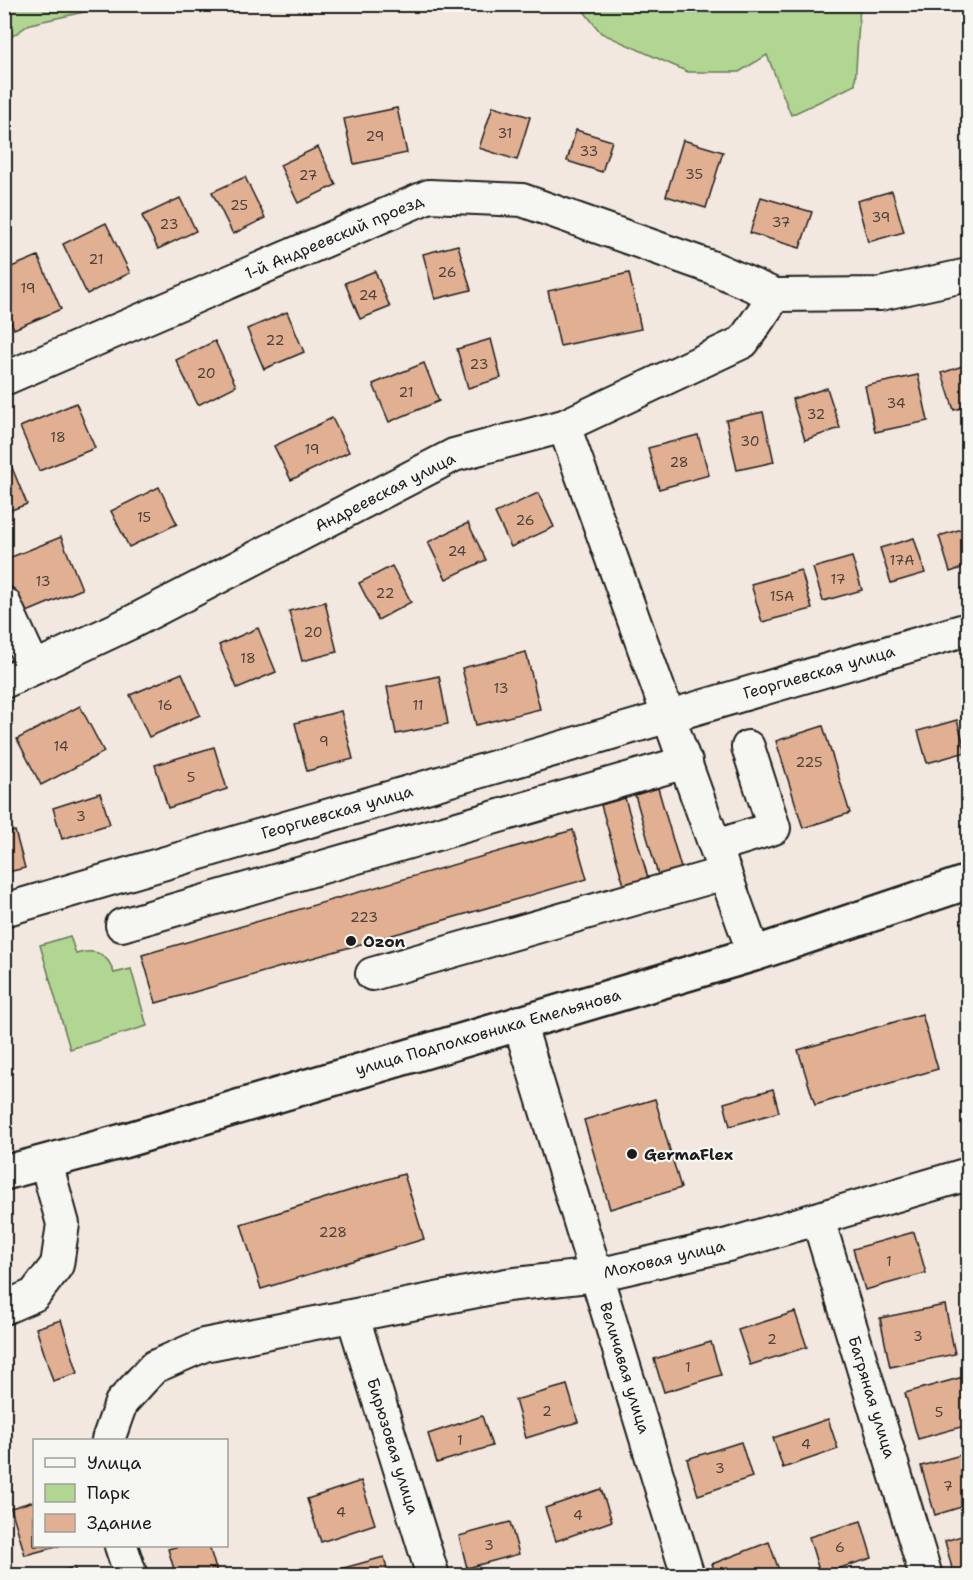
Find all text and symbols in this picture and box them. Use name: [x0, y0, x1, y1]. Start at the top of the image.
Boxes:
house number: 31: [498, 124, 512, 142]
house number: 29: [366, 127, 384, 145]
house number: 33: [580, 142, 598, 160]
house number: 35: [685, 165, 703, 183]
house number: 27: [299, 166, 317, 184]
street label: 1-й Андреевский проезд: [241, 190, 427, 284]
house number: 25: [230, 196, 248, 214]
house number: 39: [872, 208, 890, 226]
house number: 37: [772, 213, 790, 231]
house number: 23: [160, 215, 178, 233]
house number: 21: [89, 250, 103, 268]
house number: 26: [438, 263, 457, 281]
house number: 19: [20, 279, 36, 297]
house number: 24: [359, 286, 378, 304]
house number: 22: [266, 331, 284, 349]
house number: 23: [470, 355, 488, 373]
house number: 20: [196, 364, 216, 382]
house number: 21: [399, 383, 413, 401]
house number: 34: [886, 394, 906, 412]
house number: 32: [807, 405, 825, 423]
house number: 18: [50, 428, 66, 446]
house number: 30: [740, 432, 760, 450]
house number: 19: [304, 440, 320, 458]
street label: Андреевская улица: [311, 447, 459, 537]
house number: 28: [669, 453, 689, 471]
house number: 15: [137, 508, 151, 526]
house number: 26: [516, 511, 535, 529]
house number: 24: [448, 542, 467, 560]
house number: 17А: [889, 551, 915, 569]
house number: 17: [831, 570, 845, 588]
house number: 13: [36, 572, 50, 590]
house number: 22: [376, 584, 394, 602]
house number: 15А: [770, 587, 794, 605]
house number: 20: [303, 623, 323, 641]
street label: Георгиевская улица: [741, 640, 897, 704]
house number: 18: [240, 649, 256, 667]
house number: 13: [494, 679, 508, 697]
house number: 16: [157, 696, 173, 714]
house number: 11: [412, 696, 424, 714]
house number: 9: [319, 732, 329, 750]
house number: 14: [53, 737, 69, 755]
house number: 225: [795, 753, 823, 771]
house number: 5: [187, 768, 195, 786]
street label: Георгиевская улица: [259, 780, 415, 844]
house number: 3: [76, 807, 86, 825]
house number: 223: [350, 908, 378, 926]
place label: Ozon: [363, 931, 406, 952]
marker: Ozon: [344, 934, 358, 948]
street label: улица Подполковника Емельянова: [353, 984, 623, 1080]
place label: GermaFlex: [644, 1144, 733, 1165]
marker: GermaFlex: [625, 1147, 639, 1161]
house number: 228: [319, 1223, 347, 1241]
street label: Моховая улица: [601, 1235, 727, 1283]
house number: 1: [886, 1252, 892, 1270]
street label: Величавая улица: [595, 1300, 655, 1436]
house number: 3: [913, 1327, 923, 1345]
house number: 2: [767, 1330, 777, 1348]
street label: Багряная улица: [843, 1333, 901, 1461]
house number: 1: [685, 1358, 691, 1376]
street label: Бирюзовая улица: [362, 1375, 424, 1517]
house number: 2: [542, 1402, 552, 1420]
house number: 5: [935, 1403, 943, 1421]
house number: 1: [457, 1431, 463, 1449]
house number: 4: [801, 1435, 811, 1453]
legend: [33, 1439, 228, 1547]
text: Улица: [87, 1451, 141, 1475]
house number: 3: [715, 1459, 725, 1477]
house number: 7: [943, 1477, 953, 1495]
text: Парк: [87, 1481, 130, 1505]
house number: 4: [336, 1503, 346, 1521]
house number: 4: [573, 1506, 583, 1524]
text: Здание: [87, 1511, 152, 1535]
house number: 3: [484, 1536, 494, 1554]
house number: 6: [835, 1538, 845, 1556]

